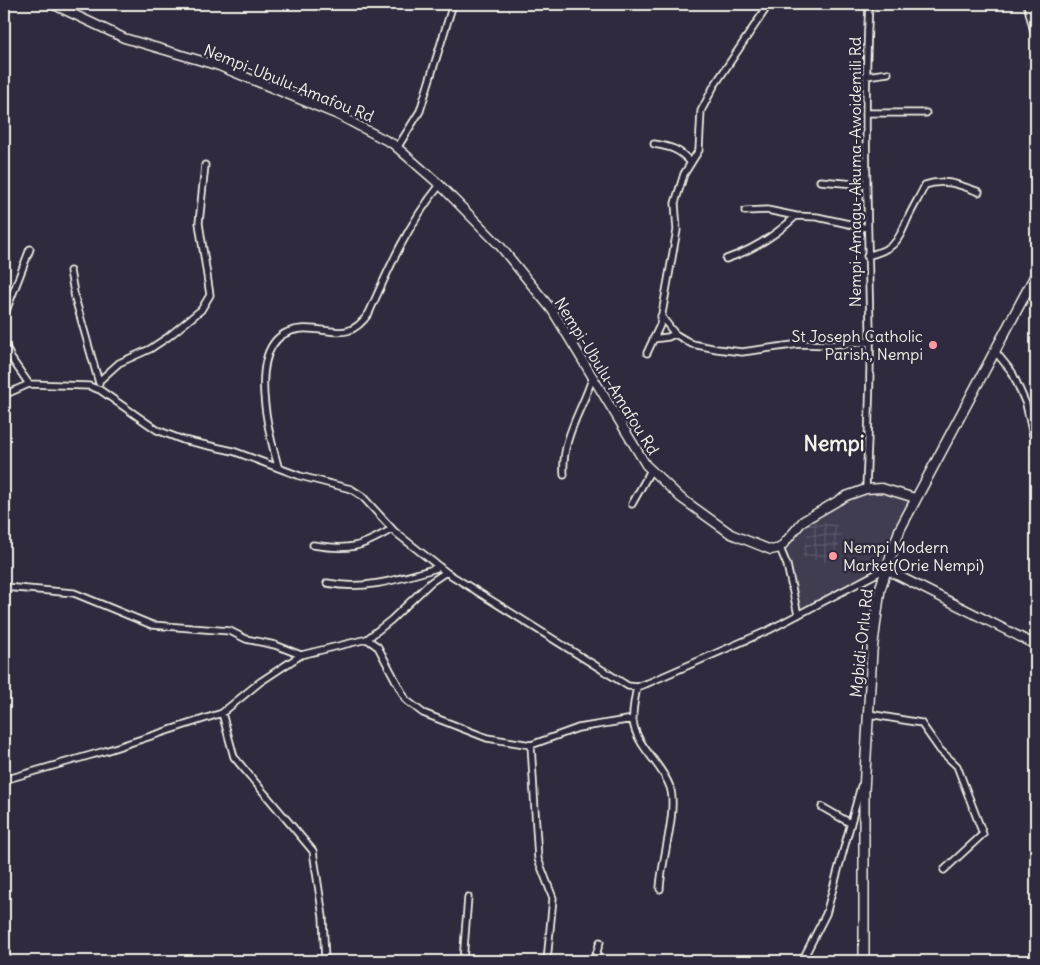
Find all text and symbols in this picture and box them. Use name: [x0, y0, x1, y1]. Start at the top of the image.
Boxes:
street label: Nempi-Amagu-Akuma-Awoidemili Rd: [845, 37, 865, 307]
street label: Nempi-Ubulu-Amafou Rd: [201, 40, 377, 126]
street label: Nempi-Ubulu-Amafou Rd: [550, 294, 664, 458]
place label: St Joseph Catholic Parish, Nempi: [792, 326, 923, 364]
marker: St Joseph Catholic Parish, Nempi: [927, 339, 939, 351]
district label: Nempi: [804, 430, 864, 457]
place label: Nempi Modern Market(Orie Nempi): [843, 537, 984, 575]
marker: Nempi Modern Market(Orie Nempi): [827, 550, 839, 562]
street label: Mgbidi-Orlu Rd: [845, 588, 877, 698]

